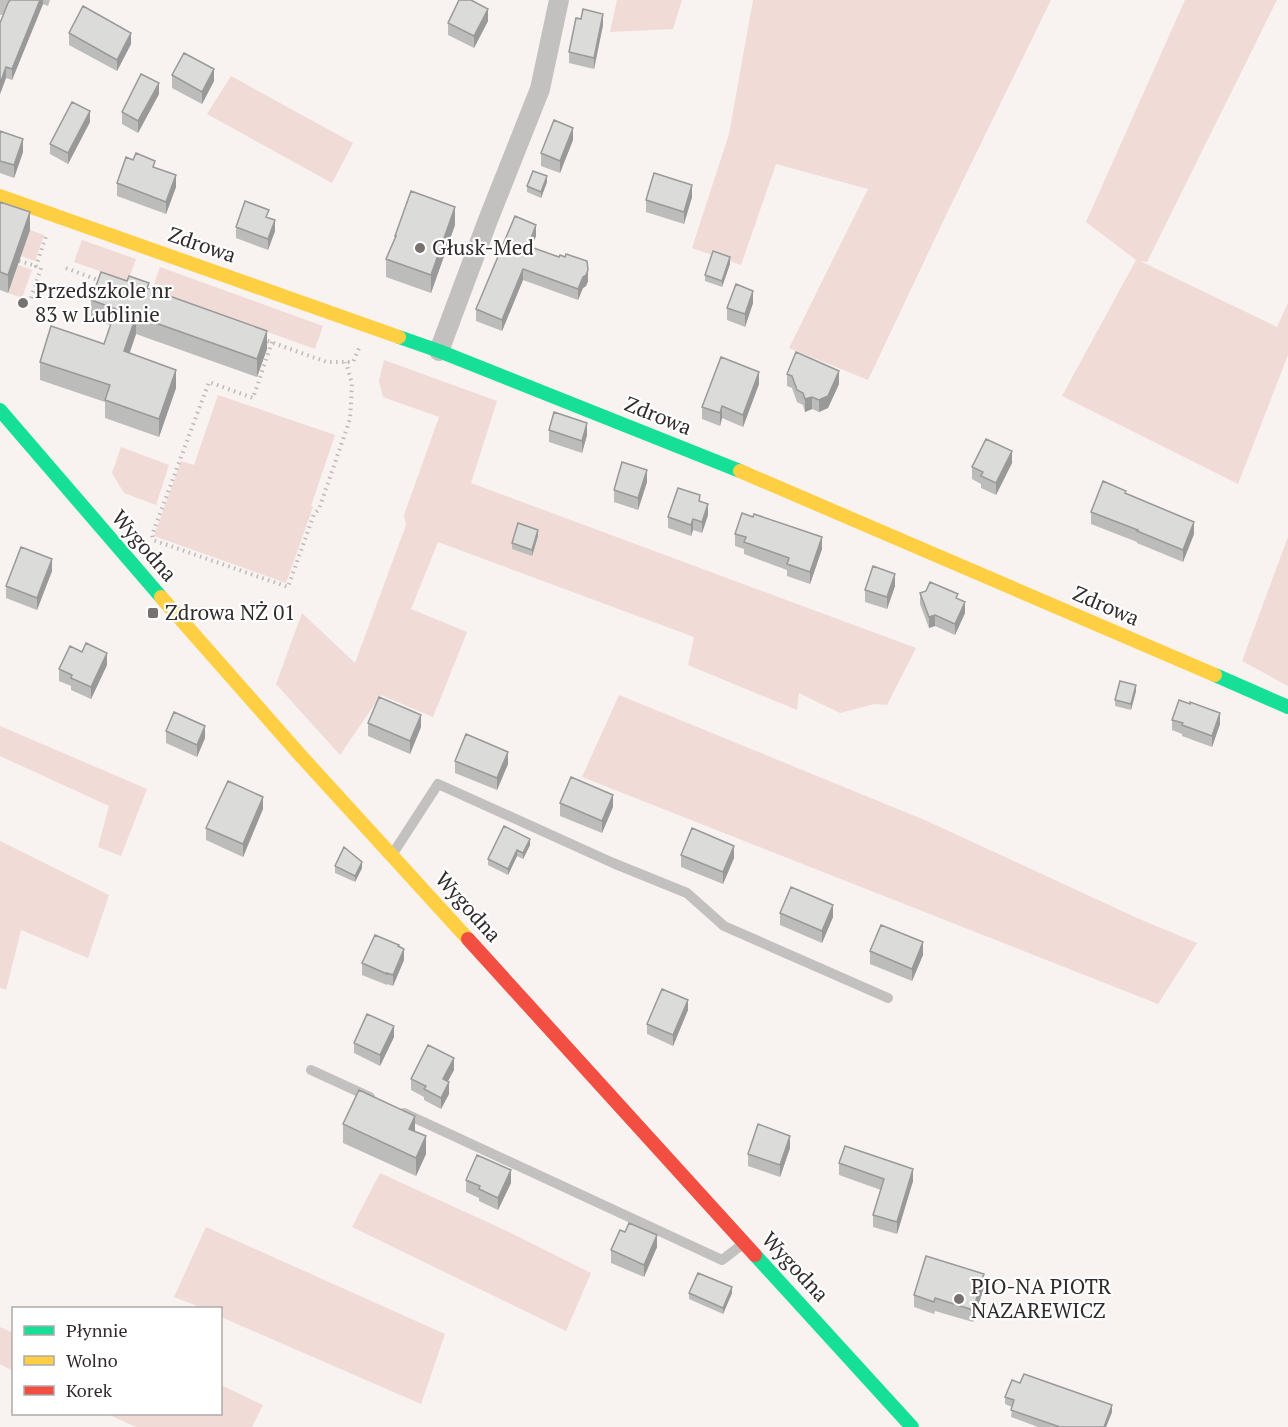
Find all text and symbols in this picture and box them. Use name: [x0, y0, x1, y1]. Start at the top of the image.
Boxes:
street label: Zdrowa: [165, 219, 240, 269]
place label: Głusk-Med: [432, 233, 534, 261]
marker: Głusk-Med: [413, 241, 427, 255]
place label: Przedszkole nr 83 w Lublinie: [35, 276, 172, 328]
marker: Przedszkole nr 83 w Lublinie: [16, 296, 30, 310]
street label: Zdrowa: [621, 389, 696, 441]
street label: Wygodna: [106, 504, 184, 587]
street label: Zdrowa: [1069, 579, 1144, 632]
place label: Zdrowa NŻ 01: [165, 598, 296, 626]
marker: Zdrowa NŻ 01: [146, 606, 160, 620]
street label: Wygodna: [430, 865, 508, 948]
street label: Wygodna: [756, 1225, 836, 1308]
place label: PIO-NA PIOTR NAZAREWICZ: [971, 1272, 1112, 1324]
marker: PIO-NA PIOTR NAZAREWICZ: [952, 1292, 966, 1306]
legend: [12, 1307, 222, 1415]
text: Płynnie: [66, 1318, 128, 1342]
text: Wolno: [66, 1348, 118, 1372]
text: Korek: [66, 1378, 113, 1402]

